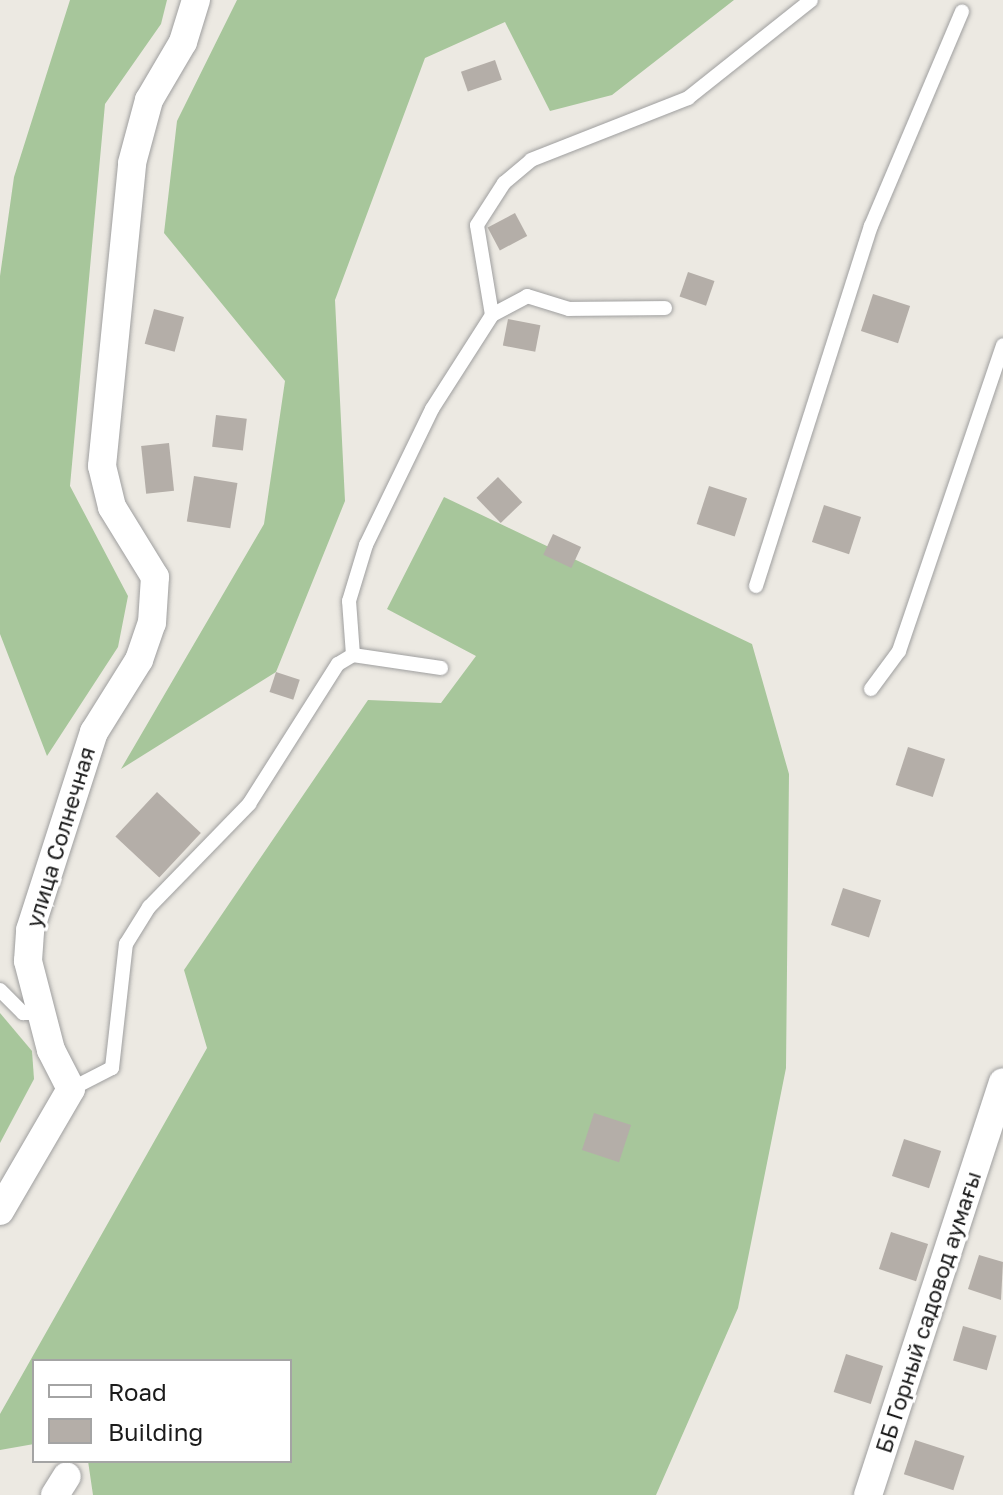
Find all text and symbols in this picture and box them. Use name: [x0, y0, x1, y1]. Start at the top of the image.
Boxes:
street label: улица Солнечная: [20, 743, 100, 931]
street label: ББ Горный садовод аумағы: [870, 1168, 986, 1456]
legend: [32, 1359, 292, 1463]
text: Road: [108, 1377, 167, 1406]
text: Building: [108, 1417, 203, 1446]

